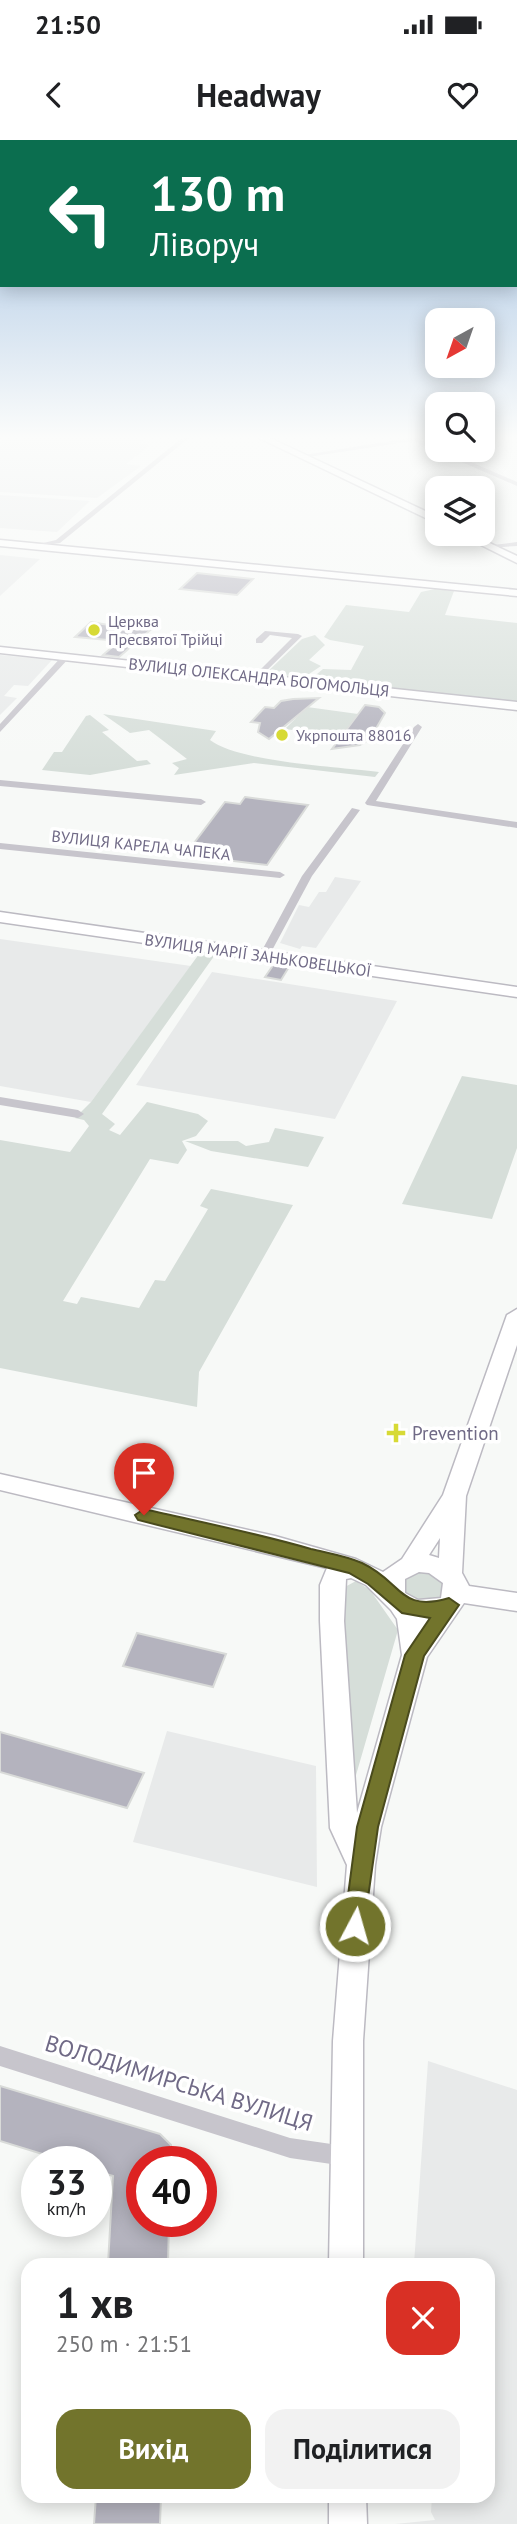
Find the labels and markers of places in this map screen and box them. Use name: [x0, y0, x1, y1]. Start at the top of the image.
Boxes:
place label: Церква Пресвятої Трійці: [108, 611, 223, 649]
marker: Церква Пресвятої Трійці: [86, 622, 102, 638]
place label: Укрпошта 88016: [296, 725, 411, 745]
marker: Укрпошта 88016: [274, 727, 290, 743]
place label: Prevention: [412, 1421, 499, 1445]
marker: Prevention: [386, 1423, 406, 1443]
pin: [114, 1443, 174, 1515]

